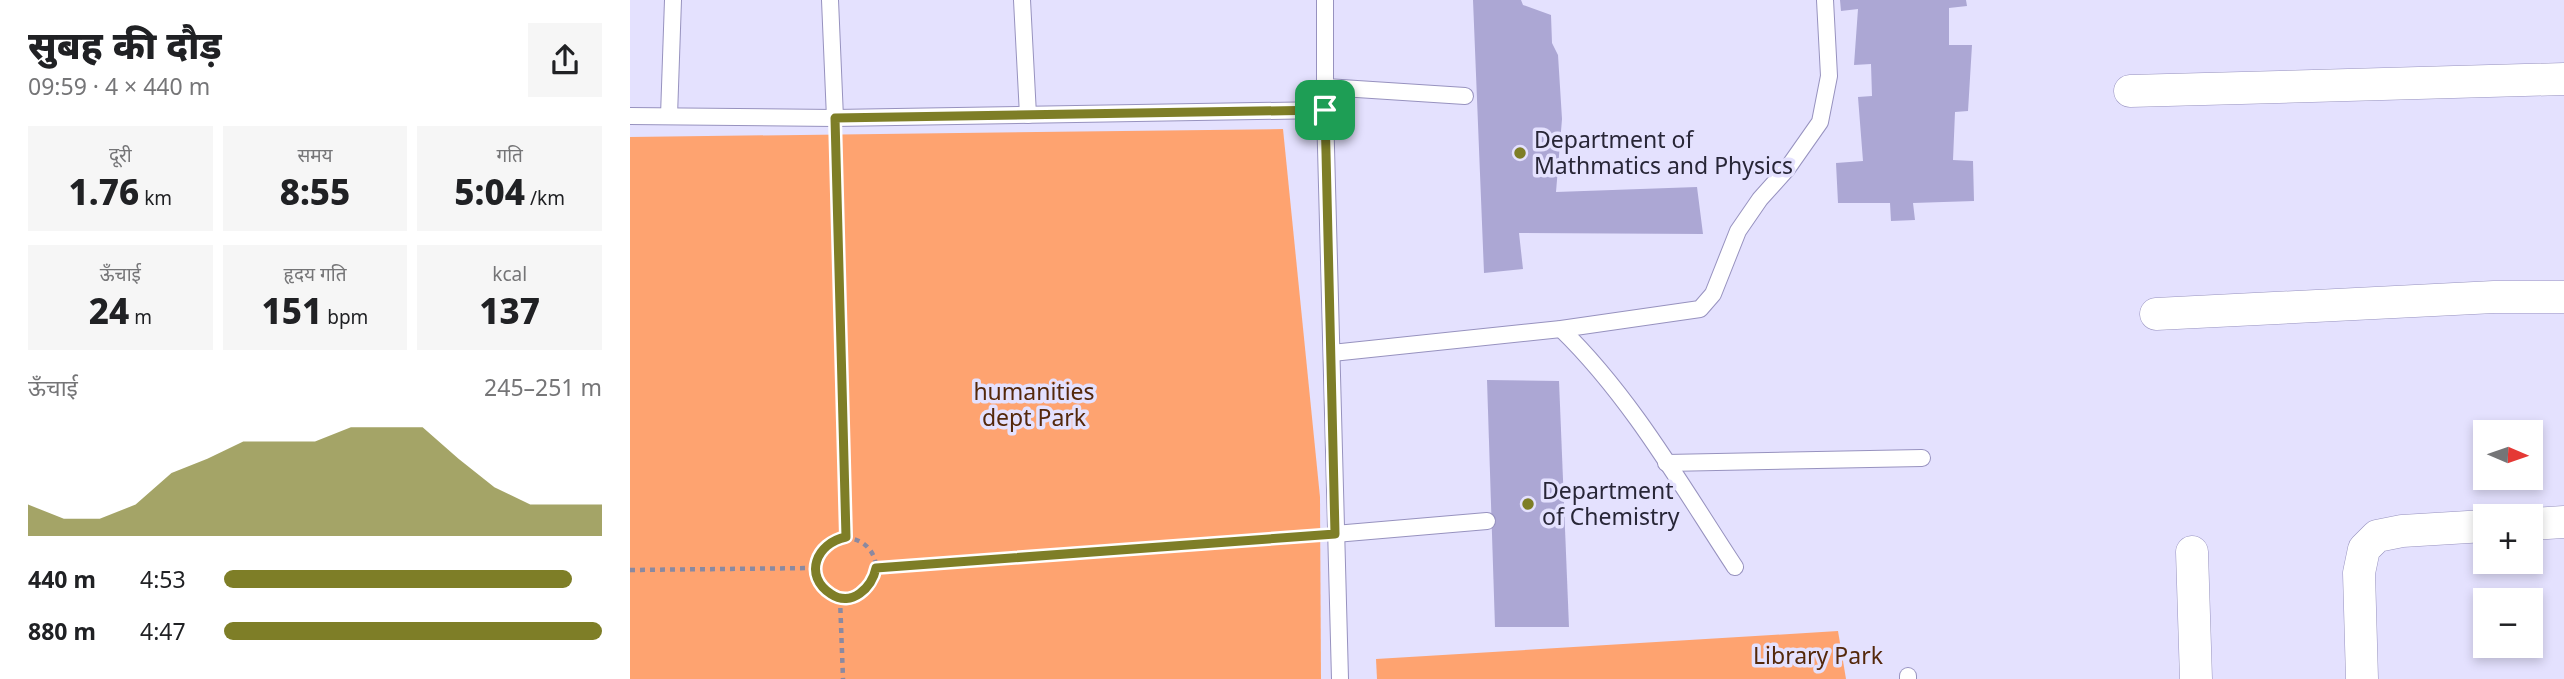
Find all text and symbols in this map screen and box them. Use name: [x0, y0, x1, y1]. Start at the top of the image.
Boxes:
text: सुबह की दौड़: [28, 18, 222, 70]
button: share: [528, 23, 602, 97]
text: 09:59 · 4 × 440 m: [28, 70, 210, 102]
pin: [1295, 80, 1355, 140]
icon: arrive: [1306, 91, 1344, 129]
place label: Department of Mathmatics and Physics: [1534, 123, 1793, 181]
text: दूरी: [109, 142, 132, 168]
text: समय: [297, 142, 333, 168]
text: गति: [496, 142, 523, 168]
marker: Department of Mathmatics and Physics: [1512, 145, 1528, 161]
text: 1.76: [69, 168, 139, 215]
text: 8:55: [280, 168, 350, 215]
text: 5:04: [454, 168, 525, 215]
text: km: [139, 185, 172, 211]
text: /km: [525, 185, 565, 211]
text: ऊँचाई: [100, 261, 141, 287]
text: हृदय गति: [284, 261, 346, 287]
text: kcal: [492, 261, 527, 287]
text: 24: [89, 287, 129, 334]
text: 151: [262, 287, 322, 334]
text: 137: [479, 287, 540, 334]
text: m: [129, 304, 152, 330]
text: bpm: [322, 304, 368, 330]
text: ऊँचाई: [28, 371, 78, 403]
text: 245–251 m: [484, 371, 602, 403]
park label: humanities dept Park: [973, 375, 1095, 433]
north arrow: [2473, 420, 2543, 490]
map controls: [2473, 420, 2543, 658]
place label: Department of Chemistry: [1542, 474, 1680, 532]
marker: Department of Chemistry: [1520, 496, 1536, 512]
button: +: [2473, 504, 2543, 574]
text: 440 m: [28, 563, 96, 595]
text: 4:53: [140, 563, 186, 595]
button: −: [2473, 588, 2543, 658]
text: 880 m: [28, 615, 96, 647]
text: 4:47: [140, 615, 186, 647]
park label: Library Park: [1753, 639, 1884, 671]

